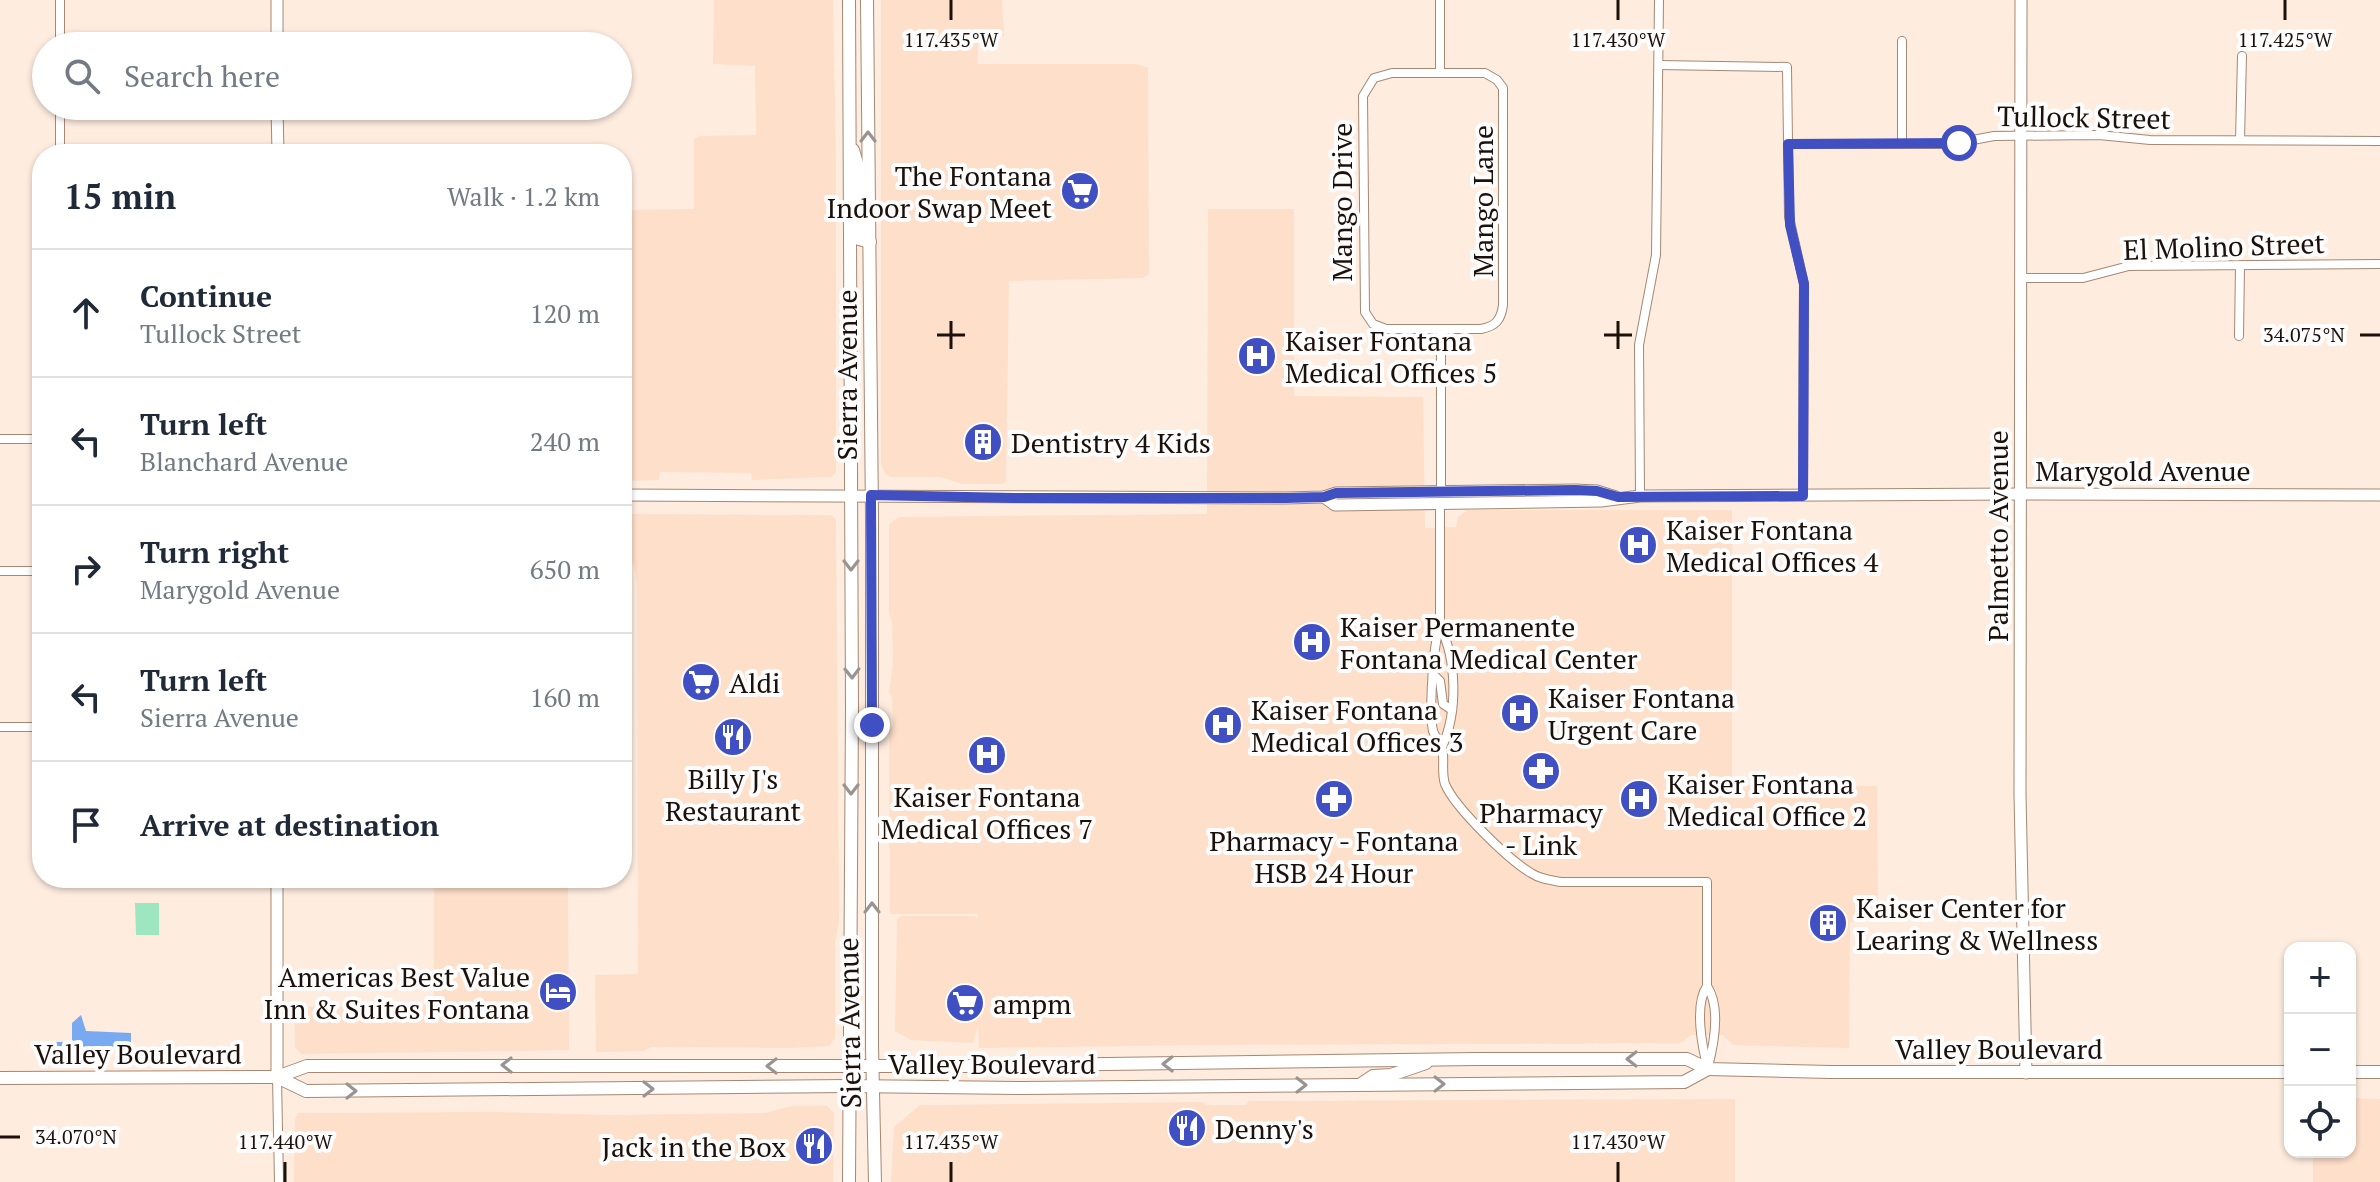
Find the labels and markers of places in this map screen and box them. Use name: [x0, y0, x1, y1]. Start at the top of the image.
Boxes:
place label: The Fontana Indoor Swap Meet: [826, 157, 1053, 226]
supermarket icon: The Fontana Indoor Swap Meet: [1059, 170, 1101, 212]
place label: Kaiser Fontana Medical Offices 5: [1285, 322, 1497, 391]
hospital icon: Kaiser Fontana Medical Offices 5: [1236, 335, 1278, 377]
building icon: Dentistry 4 Kids: [962, 421, 1004, 463]
place label: Dentistry 4 Kids: [1011, 424, 1211, 461]
place label: Kaiser Fontana Medical Offices 4: [1666, 511, 1878, 580]
hospital icon: Kaiser Fontana Medical Offices 4: [1617, 524, 1659, 566]
place label: Kaiser Permanente Fontana Medical Center: [1340, 608, 1638, 677]
hospital icon: Kaiser Permanente Fontana Medical Center: [1291, 621, 1333, 663]
supermarket icon: Aldi: [680, 661, 722, 703]
place label: Aldi: [729, 664, 781, 701]
place label: Kaiser Fontana Urgent Care: [1548, 679, 1735, 748]
place label: Kaiser Fontana Medical Offices 3: [1251, 691, 1463, 760]
hospital icon: Kaiser Fontana Urgent Care: [1499, 692, 1541, 734]
hospital icon: Kaiser Fontana Medical Offices 3: [1202, 704, 1244, 746]
restaurant icon: Billy J's Restaurant: [712, 716, 754, 758]
hospital icon: Kaiser Fontana Medical Offices 7: [966, 734, 1008, 776]
pharmacy icon: Pharmacy - Link: [1520, 750, 1562, 792]
place label: Billy J's Restaurant: [665, 760, 802, 829]
place label: Kaiser Fontana Medical Office 2: [1667, 765, 1867, 834]
place label: Kaiser Fontana Medical Offices 7: [881, 778, 1093, 847]
pharmacy icon: Pharmacy - Fontana HSB 24 Hour: [1313, 778, 1355, 820]
hospital icon: Kaiser Fontana Medical Office 2: [1618, 778, 1660, 820]
place label: Pharmacy - Link: [1479, 794, 1604, 863]
place label: Pharmacy - Fontana HSB 24 Hour: [1209, 822, 1459, 891]
place label: Kaiser Center for Learing & Wellness: [1856, 889, 2098, 958]
building icon: Kaiser Center for Learing & Wellness: [1807, 902, 1849, 944]
place label: Americas Best Value Inn & Suites Fontana: [263, 958, 530, 1027]
hotel icon: Americas Best Value Inn & Suites Fontana: [537, 971, 579, 1013]
supermarket icon: ampm: [944, 982, 986, 1024]
place label: ampm: [993, 985, 1071, 1022]
restaurant icon: Denny's: [1166, 1107, 1208, 1149]
place label: Denny's: [1215, 1110, 1314, 1147]
restaurant icon: Jack in the Box: [793, 1125, 835, 1167]
place label: Jack in the Box: [602, 1128, 786, 1165]

